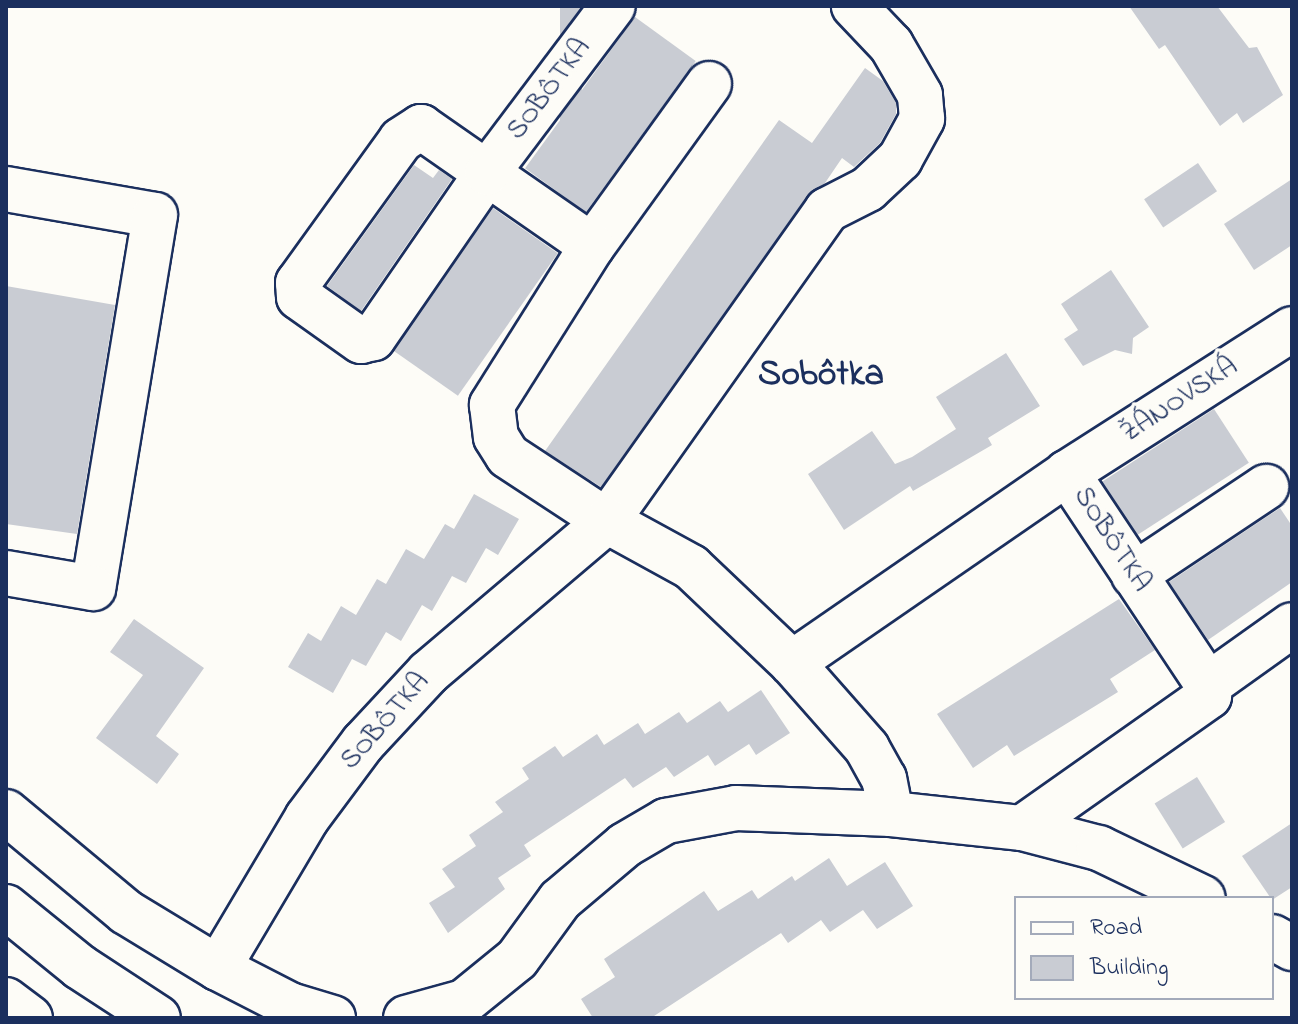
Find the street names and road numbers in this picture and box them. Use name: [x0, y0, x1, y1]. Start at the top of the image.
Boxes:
street label: SOBÔTKA: [501, 33, 599, 147]
street label: ŽÁNOVSKÁ: [1115, 351, 1245, 451]
street label: SOBÔTKA: [1065, 481, 1157, 599]
street label: SOBÔTKA: [334, 666, 438, 778]

